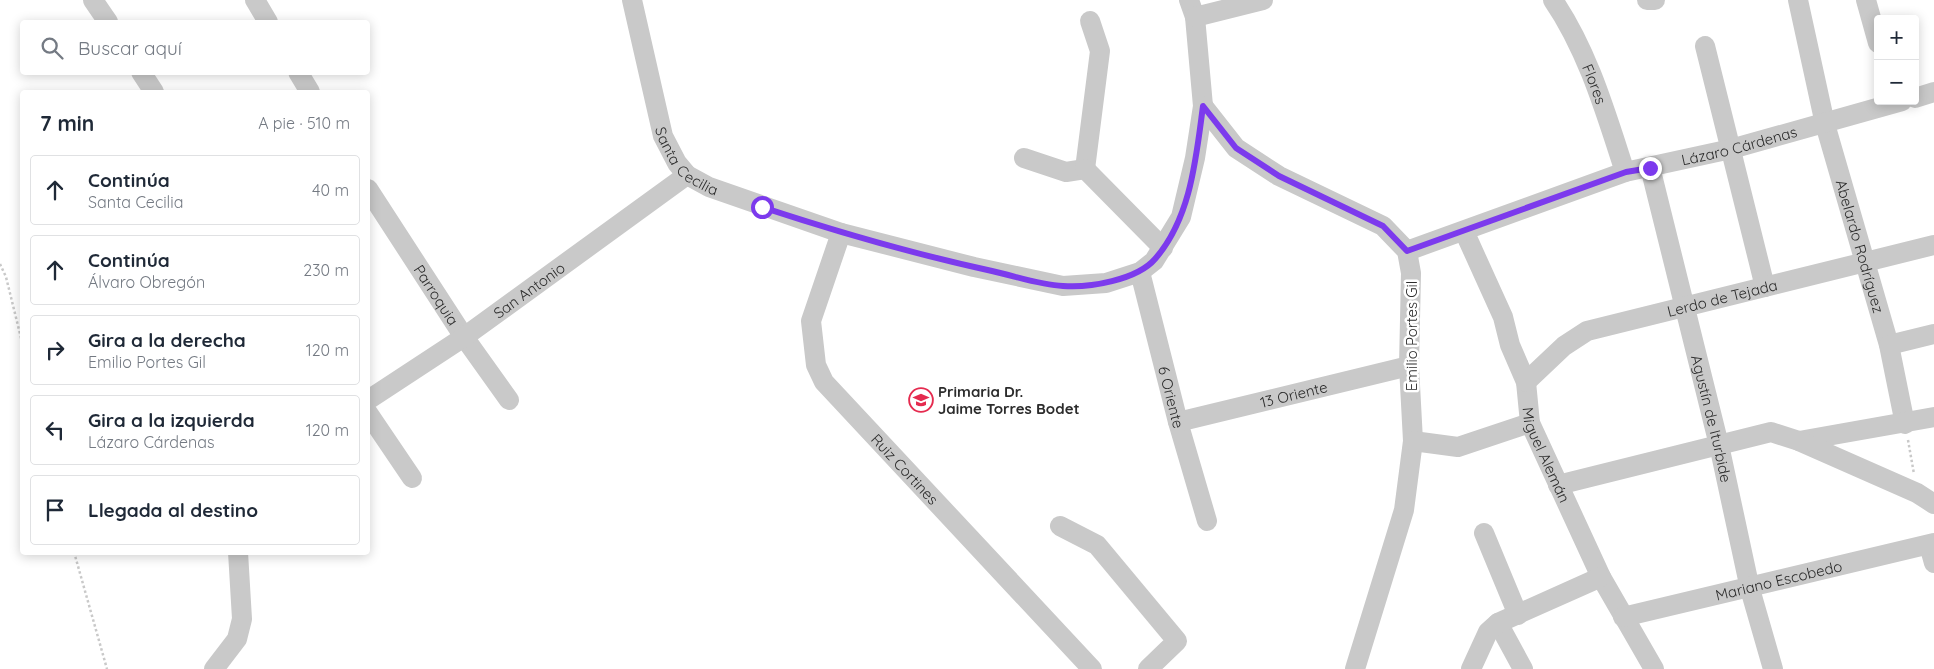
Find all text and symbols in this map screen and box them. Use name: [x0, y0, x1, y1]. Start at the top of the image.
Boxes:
map controls: [1874, 15, 1919, 105]
button: +: [1874, 15, 1919, 60]
search box: [20, 20, 370, 75]
icon: search: [38, 34, 66, 62]
text: Buscar aquí: [78, 36, 182, 60]
button: −: [1874, 60, 1919, 105]
street label: Flores: [1579, 61, 1611, 107]
text: 7 min: [40, 110, 94, 136]
text: A pie · 510 m: [258, 113, 350, 133]
street label: Lázaro Cárdenas: [1679, 121, 1799, 169]
street label: Santa Cecilia: [652, 125, 721, 199]
route end: [1639, 157, 1662, 180]
text: Continúa: [88, 168, 170, 192]
icon: ahead: [41, 176, 69, 204]
street label: Abelardo Rodríguez: [1832, 177, 1889, 315]
text: 40 m: [312, 180, 349, 200]
text: Santa Cecilia: [88, 192, 183, 212]
route start: [751, 196, 774, 219]
text: Continúa: [88, 248, 170, 272]
icon: ahead: [41, 256, 69, 284]
street label: San Antonio: [489, 258, 568, 322]
text: 230 m: [303, 260, 349, 280]
street label: Parroquia: [410, 261, 463, 328]
text: Álvaro Obregón: [88, 272, 205, 292]
street label: Lerdo de Tejada: [1665, 275, 1779, 320]
street label: Emilio Portes Gil: [1402, 281, 1421, 391]
text: Gira a la derecha: [88, 328, 246, 352]
icon: right: [41, 336, 69, 364]
text: 120 m: [306, 340, 349, 360]
text: Emilio Portes Gil: [88, 352, 206, 372]
street label: Agustín de Iturbide: [1687, 353, 1736, 484]
street label: 6 Oriente: [1155, 364, 1189, 430]
street label: 13 Oriente: [1258, 377, 1329, 411]
place label: Primaria Dr. Jaime Torres Bodet: [938, 382, 1080, 418]
school or university icon: Primaria Dr. Jaime Torres Bodet: [908, 387, 934, 413]
street label: Miguel Alemán: [1519, 406, 1575, 505]
text: Gira a la izquierda: [88, 408, 255, 432]
icon: left: [41, 416, 69, 444]
text: 120 m: [306, 420, 349, 440]
street label: Ruiz Cortines: [867, 430, 943, 508]
text: Lázaro Cárdenas: [88, 432, 215, 452]
icon: arrive: [41, 496, 69, 524]
text: Llegada al destino: [88, 498, 258, 522]
street label: Mariano Escobedo: [1713, 556, 1844, 604]

